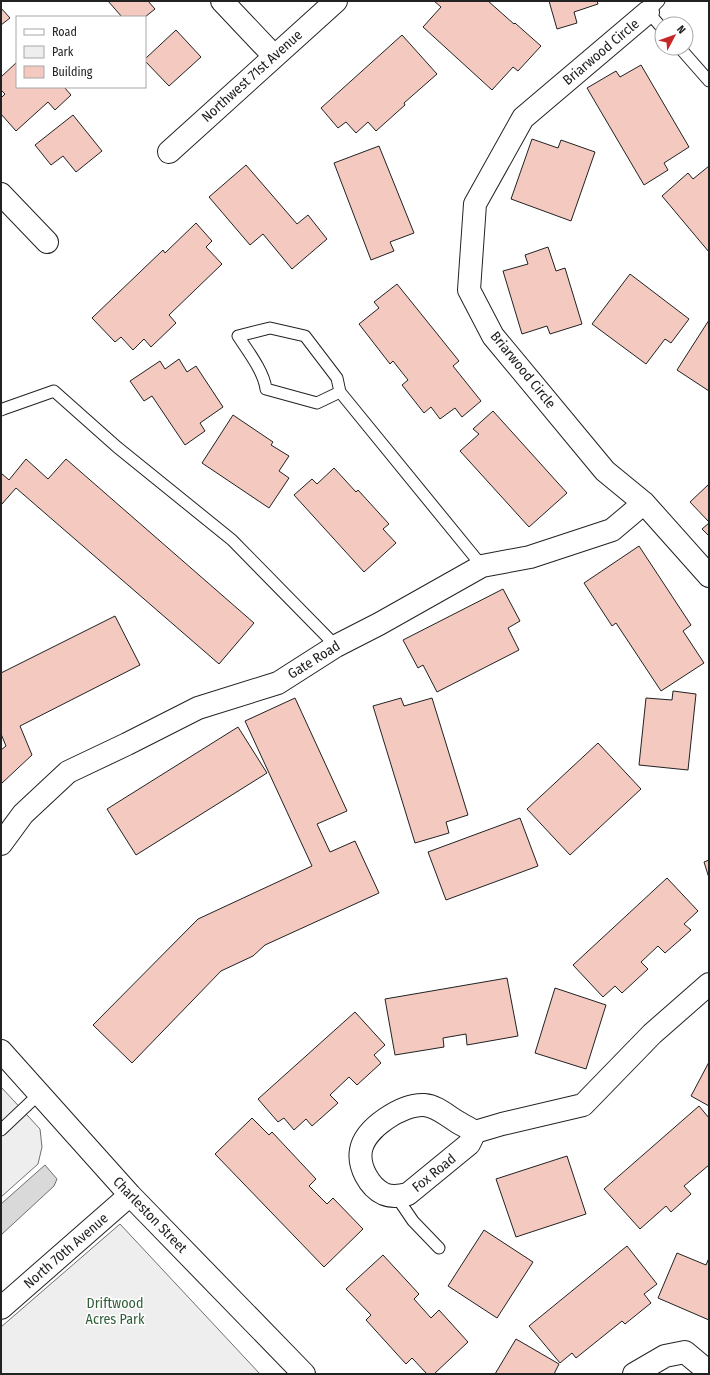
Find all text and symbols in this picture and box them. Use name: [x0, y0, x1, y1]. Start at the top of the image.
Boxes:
street label: Briarwood Circle: [559, 15, 643, 89]
legend: [16, 16, 146, 88]
north arrow: [654, 16, 694, 56]
text: N: [674, 23, 688, 37]
text: Road: [52, 25, 77, 39]
street label: Northwest 71st Avenue: [198, 26, 306, 126]
text: Park: [52, 45, 74, 59]
text: Building: [52, 65, 93, 79]
street label: Briarwood Circle: [487, 328, 559, 412]
street label: Gate Road: [285, 637, 343, 683]
street label: Fox Road: [409, 1150, 459, 1196]
street label: Charleston Street: [109, 1173, 191, 1257]
street label: North 70th Avenue: [20, 1210, 112, 1292]
park label: Driftwood Acres Park: [86, 1295, 145, 1328]

